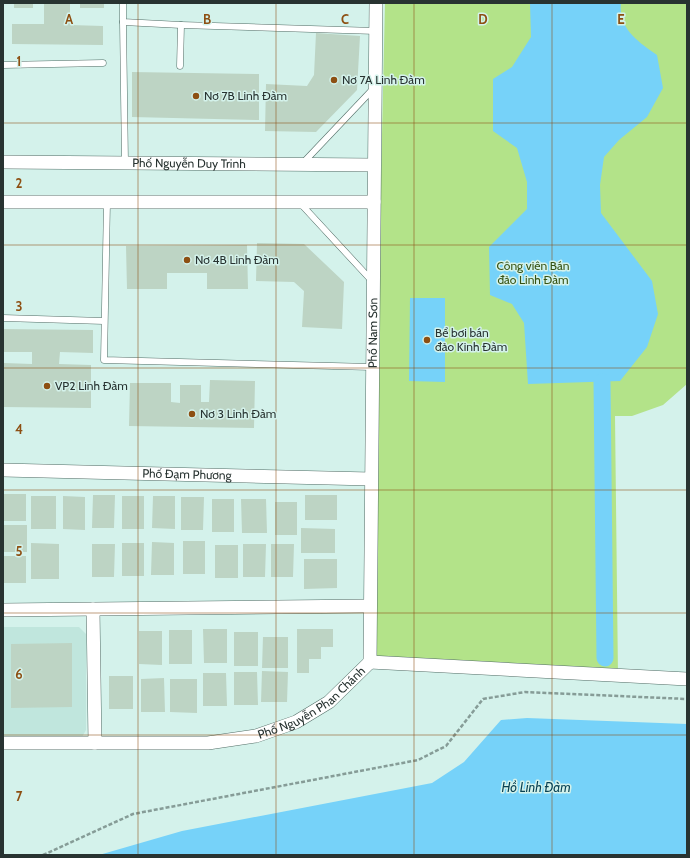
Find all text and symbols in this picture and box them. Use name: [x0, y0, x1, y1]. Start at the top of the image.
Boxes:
text: A: [65, 11, 74, 27]
text: B: [203, 11, 211, 27]
text: C: [341, 11, 349, 27]
text: D: [478, 11, 488, 27]
text: E: [617, 11, 625, 27]
text: 1: [17, 53, 21, 69]
place label: Nơ 7A Linh Đàm: [342, 72, 425, 87]
marker: Nơ 7A Linh Đàm: [329, 75, 339, 85]
place label: Nơ 7B Linh Đàm: [204, 88, 287, 103]
marker: Nơ 7B Linh Đàm: [191, 91, 201, 101]
street label: Phố Nguyễn Duy Trinh: [132, 155, 246, 171]
text: 2: [16, 175, 23, 191]
place label: Nơ 4B Linh Đàm: [195, 252, 279, 267]
marker: Nơ 4B Linh Đàm: [182, 255, 192, 265]
park label: Công viên Bán đảo Linh Đàm: [497, 258, 570, 287]
text: 3: [15, 298, 23, 314]
street label: Phố Nam Sơn: [365, 298, 380, 368]
place label: Bể bơi bán đảo Kinh Đàm: [435, 325, 507, 354]
marker: Bể bơi bán đảo Kinh Đàm: [422, 335, 432, 345]
place label: VP2 Linh Đàm: [55, 378, 128, 393]
marker: VP2 Linh Đàm: [42, 381, 52, 391]
place label: Nơ 3 Linh Đàm: [200, 406, 276, 421]
marker: Nơ 3 Linh Đàm: [187, 409, 197, 419]
text: 4: [15, 421, 23, 437]
street label: Phố Đạm Phương: [142, 465, 233, 483]
text: 5: [16, 543, 23, 559]
street label: Phố Nguyễn Phan Chánh: [256, 663, 368, 742]
text: 6: [15, 666, 23, 682]
water label: Hồ Linh Đàm: [501, 779, 571, 795]
text: 7: [16, 788, 23, 804]

